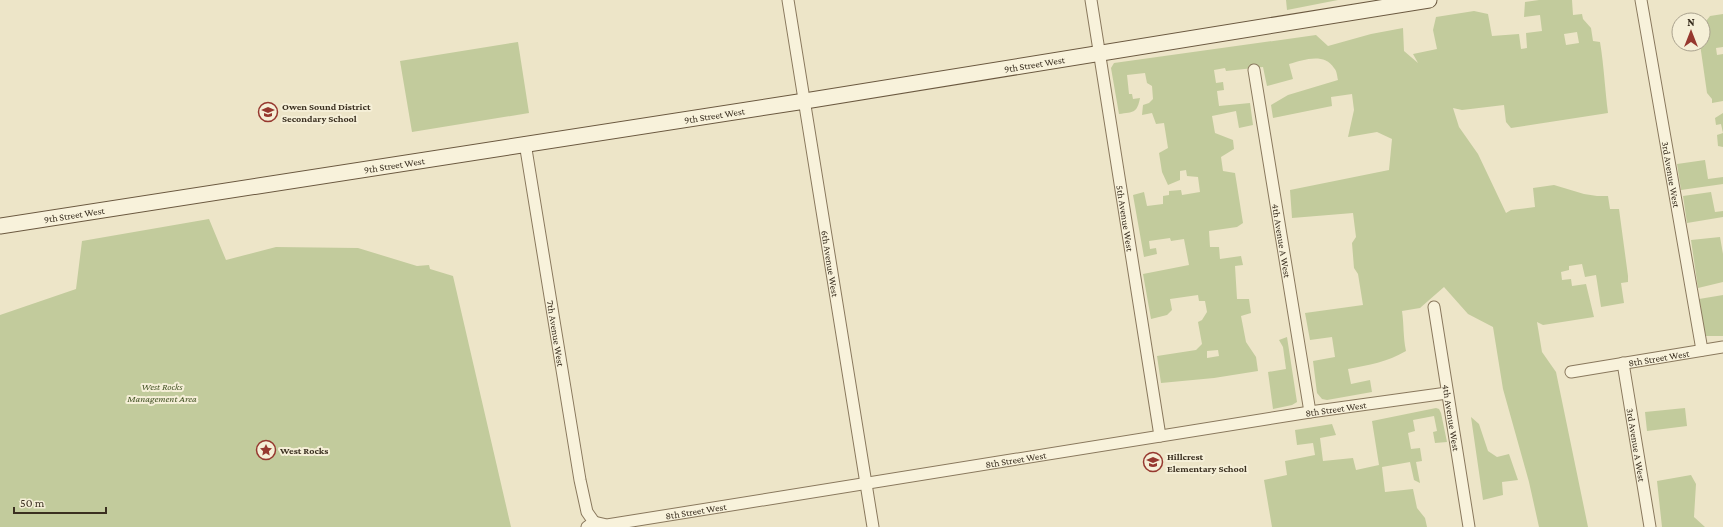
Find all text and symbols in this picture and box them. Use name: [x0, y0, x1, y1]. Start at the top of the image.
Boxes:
north arrow: [1671, 12, 1711, 52]
text: N: [1687, 16, 1695, 28]
street label: 9th Street West: [1003, 54, 1066, 75]
school or university icon: Owen Sound District Secondary School: [257, 101, 279, 123]
place label: Owen Sound District Secondary School: [282, 101, 371, 124]
street label: 9th Street West: [683, 105, 746, 126]
street label: 3rd Avenue West: [1660, 140, 1682, 209]
street label: 9th Street West: [363, 155, 426, 175]
street label: 5th Avenue West: [1114, 184, 1136, 253]
street label: 4th Avenue A West: [1270, 203, 1293, 279]
street label: 9th Street West: [43, 205, 106, 225]
street label: 6th Avenue West: [819, 230, 841, 298]
street label: 7th Avenue West: [545, 300, 567, 368]
street label: 8th Street West: [1628, 348, 1691, 368]
park label: West Rocks Management Area: [126, 381, 197, 404]
street label: 4th Avenue West: [1440, 384, 1462, 453]
street label: 8th Street West: [1304, 399, 1368, 419]
street label: 3rd Avenue A West: [1625, 407, 1648, 483]
place icon: West Rocks: [255, 439, 277, 461]
place label: West Rocks: [279, 445, 328, 456]
street label: 8th Street West: [985, 449, 1048, 470]
school or university icon: Hillcrest Elementary School: [1142, 451, 1164, 473]
place label: Hillcrest Elementary School: [1167, 451, 1247, 474]
scale bar: [14, 489, 106, 515]
text: 50 m: [20, 496, 45, 510]
street label: 8th Street West: [665, 501, 728, 522]

